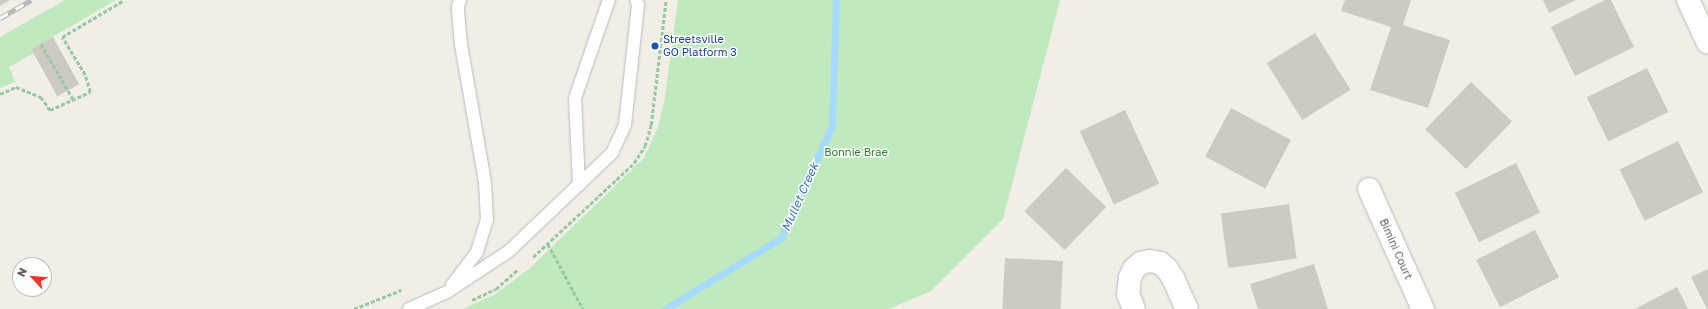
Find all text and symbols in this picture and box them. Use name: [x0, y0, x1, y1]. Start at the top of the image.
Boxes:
place label: Streetsville GO Platform 3: [663, 33, 737, 59]
marker: Streetsville GO Platform 3: [650, 41, 660, 51]
park label: Bonnie Brae: [824, 145, 888, 159]
water label: Mullet Creek: [779, 161, 821, 233]
street label: Bimini Court: [1377, 217, 1415, 281]
north arrow: [12, 257, 52, 297]
text: N: [14, 265, 29, 279]

